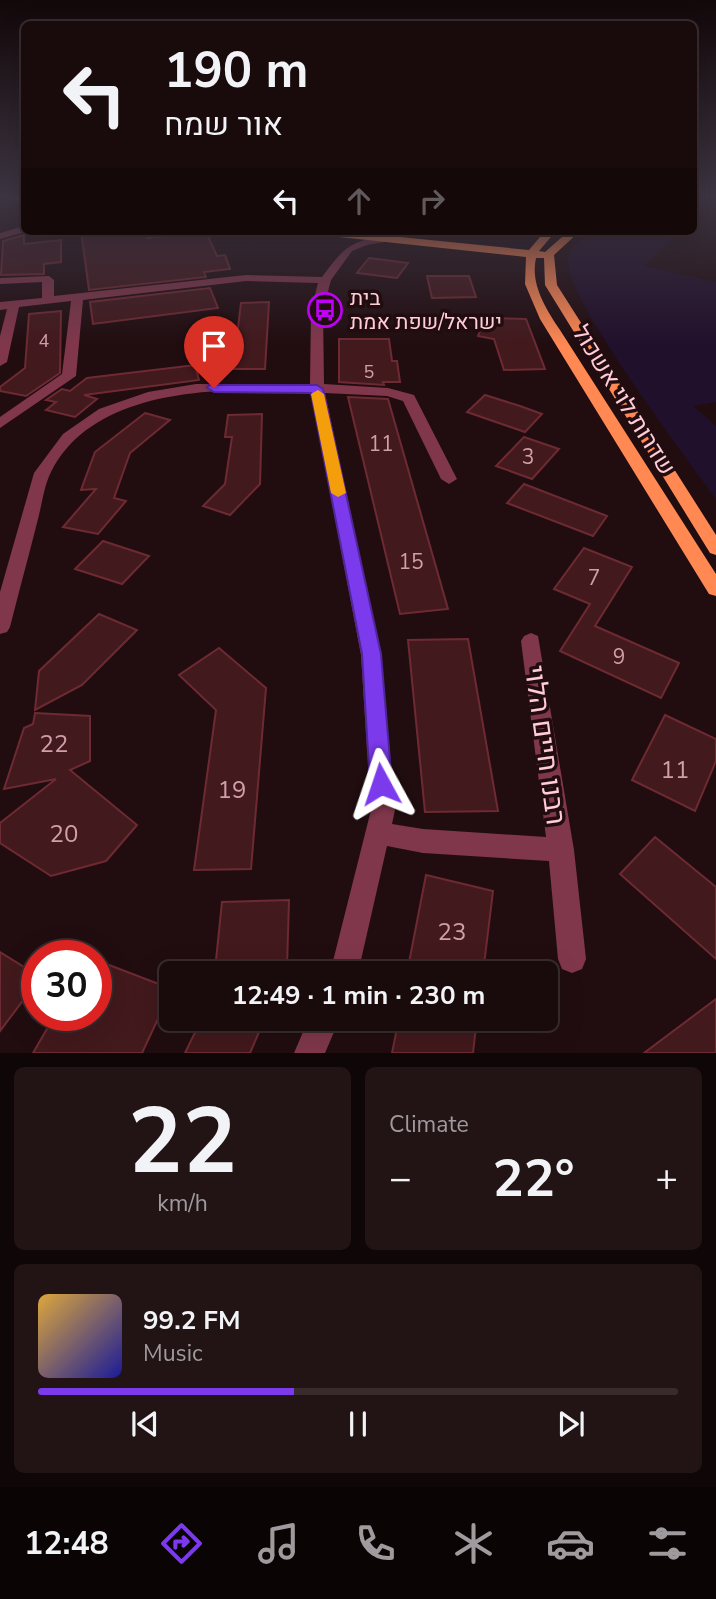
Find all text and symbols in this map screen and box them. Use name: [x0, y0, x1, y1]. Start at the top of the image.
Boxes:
text: 190 m: [164, 37, 308, 104]
icon: left: [49, 49, 140, 140]
text: אור שמח: [164, 103, 283, 146]
icon: left: [267, 182, 305, 220]
icon: ahead: [340, 182, 378, 220]
icon: right: [413, 182, 451, 220]
place label: בית ישראל/שפת אמת: [350, 284, 502, 336]
bus stop icon: בית ישראל/שפת אמת: [306, 291, 344, 329]
pin: [184, 316, 244, 388]
street label: שדרות לוי אשכול: [565, 319, 683, 481]
icon: arrive: [195, 327, 233, 365]
house number: 4: [39, 329, 50, 353]
house number: 5: [364, 360, 374, 384]
house number: 11: [368, 430, 394, 458]
house number: 3: [522, 443, 534, 471]
house number: 15: [398, 548, 424, 576]
house number: 7: [588, 564, 600, 592]
house number: 9: [613, 643, 625, 671]
street label: רבנו חיים הלוי: [515, 663, 575, 827]
house number: 22: [40, 728, 68, 760]
position arrow: [344, 747, 418, 821]
house number: 11: [661, 754, 689, 786]
house number: 19: [218, 774, 246, 806]
house number: 20: [50, 818, 78, 850]
house number: 23: [438, 916, 466, 948]
speed limit sign: 30: [21, 940, 112, 1031]
text: 12:49 · 1 min · 230 m: [232, 978, 485, 1013]
text: 22: [128, 1080, 237, 1204]
text: Climate: [389, 1109, 469, 1140]
text: 22°: [492, 1143, 575, 1214]
text: −: [389, 1153, 412, 1204]
text: +: [655, 1153, 678, 1204]
text: km/h: [157, 1188, 208, 1219]
text: 99.2 FM: [143, 1303, 240, 1338]
text: Music: [143, 1338, 203, 1369]
icon: previous: [126, 1405, 164, 1443]
icon: pause: [339, 1405, 377, 1443]
icon: next: [552, 1405, 590, 1443]
icon: directions: [157, 1519, 206, 1568]
icon: music: [254, 1519, 303, 1568]
icon: phone: [351, 1519, 400, 1568]
icon: climate: [449, 1519, 498, 1568]
icon: car: [546, 1519, 595, 1568]
icon: filters: [643, 1519, 692, 1568]
text: 12:48: [24, 1522, 109, 1565]

